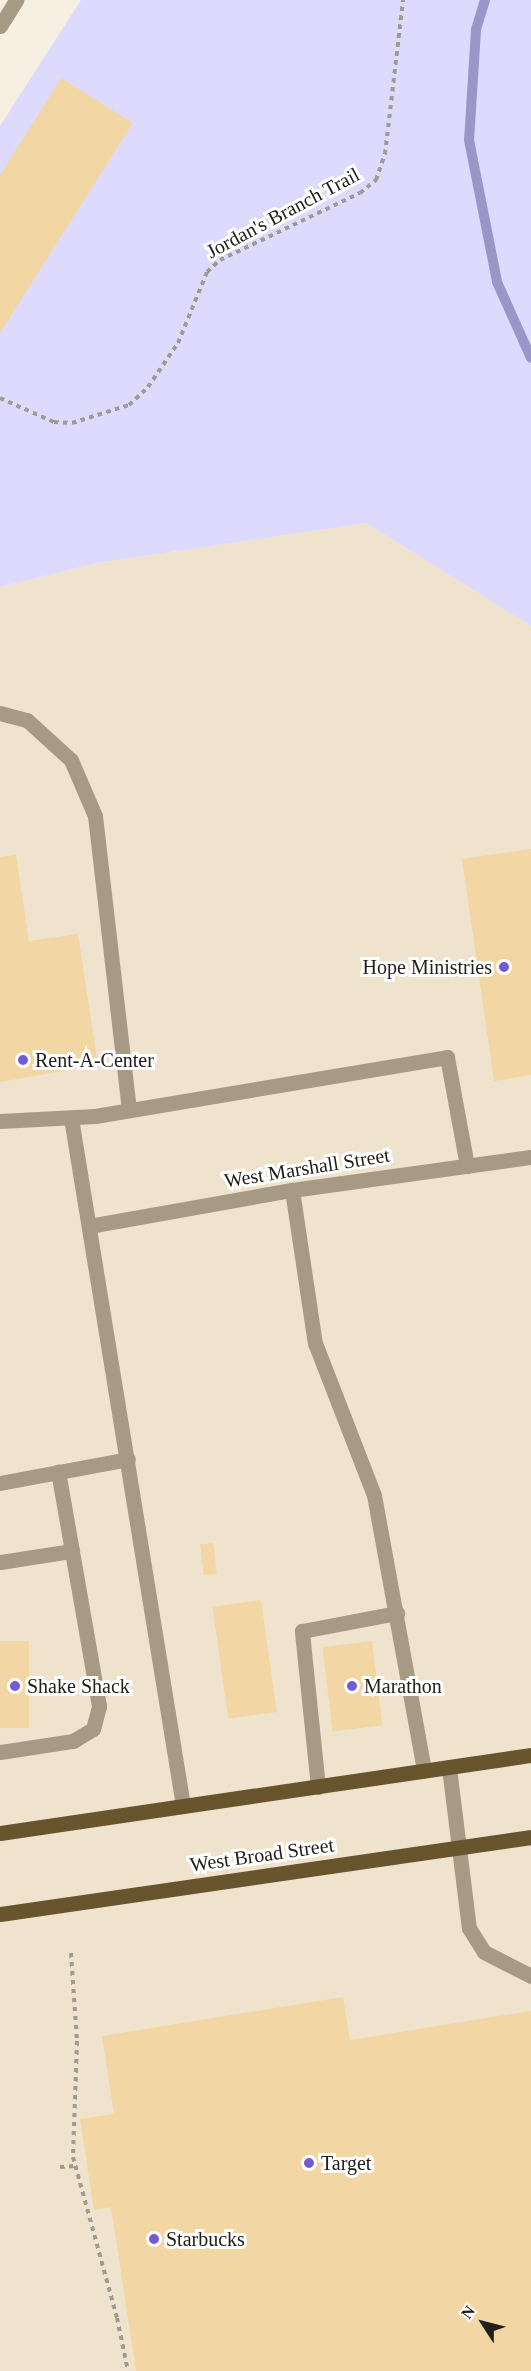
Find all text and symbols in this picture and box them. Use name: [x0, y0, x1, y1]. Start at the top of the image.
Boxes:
street label: Jordan's Branch Trail: [202, 162, 364, 264]
place label: Hope Ministries: [363, 955, 492, 979]
marker: Hope Ministries: [497, 960, 511, 974]
place label: Rent-A-Center: [35, 1048, 154, 1072]
marker: Rent-A-Center: [16, 1053, 30, 1067]
street label: West Marshall Street: [223, 1143, 391, 1193]
place label: Shake Shack: [27, 1674, 130, 1698]
place label: Marathon: [364, 1674, 442, 1698]
marker: Shake Shack: [8, 1679, 22, 1693]
marker: Marathon: [345, 1679, 359, 1693]
street label: West Broad Street: [189, 1833, 335, 1877]
place label: Target: [321, 2151, 371, 2175]
marker: Target: [302, 2156, 316, 2170]
place label: Starbucks: [166, 2227, 245, 2251]
marker: Starbucks: [147, 2232, 161, 2246]
north arrow: [453, 2293, 513, 2353]
text: N: [458, 2302, 478, 2322]

